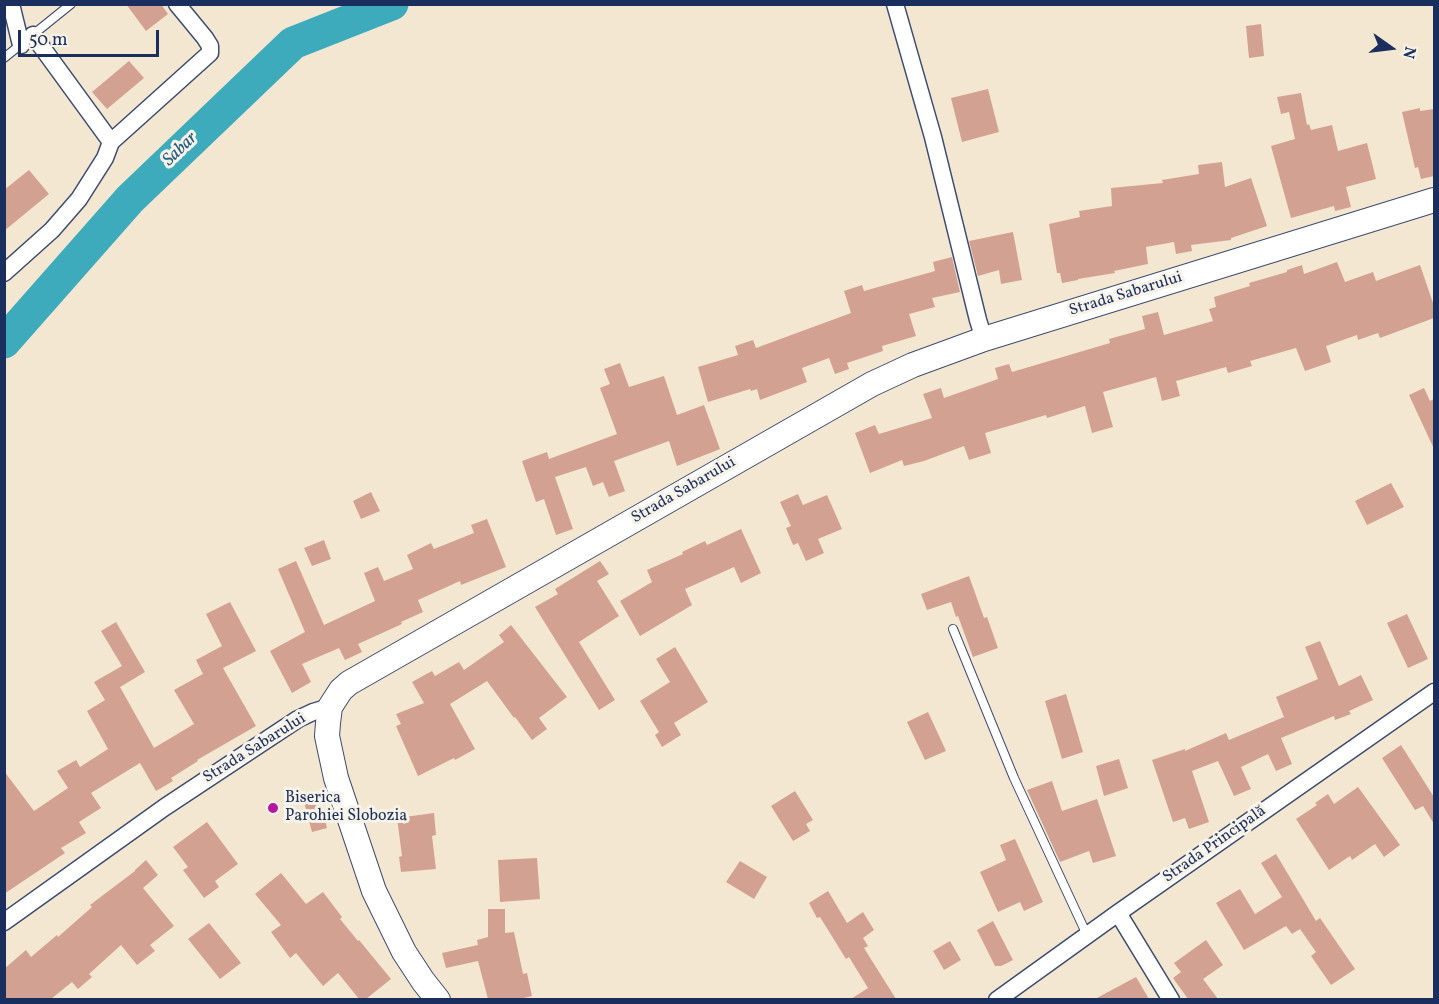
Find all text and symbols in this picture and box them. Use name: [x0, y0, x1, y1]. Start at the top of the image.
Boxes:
scale bar: [21, 18, 162, 56]
north arrow: [1361, 18, 1421, 78]
text: 50 m: [29, 28, 68, 53]
text: N: [1396, 44, 1421, 61]
water label: Sabar: [159, 128, 203, 172]
street label: Strada Sabarului: [1067, 269, 1185, 321]
street label: Strada Sabarului: [628, 453, 740, 529]
street label: Strada Sabarului: [200, 710, 310, 788]
place label: Biserica Parohiei Slobozia: [285, 789, 407, 827]
marker: Biserica Parohiei Slobozia: [266, 801, 280, 815]
street label: Strada Principală: [1160, 802, 1270, 888]

